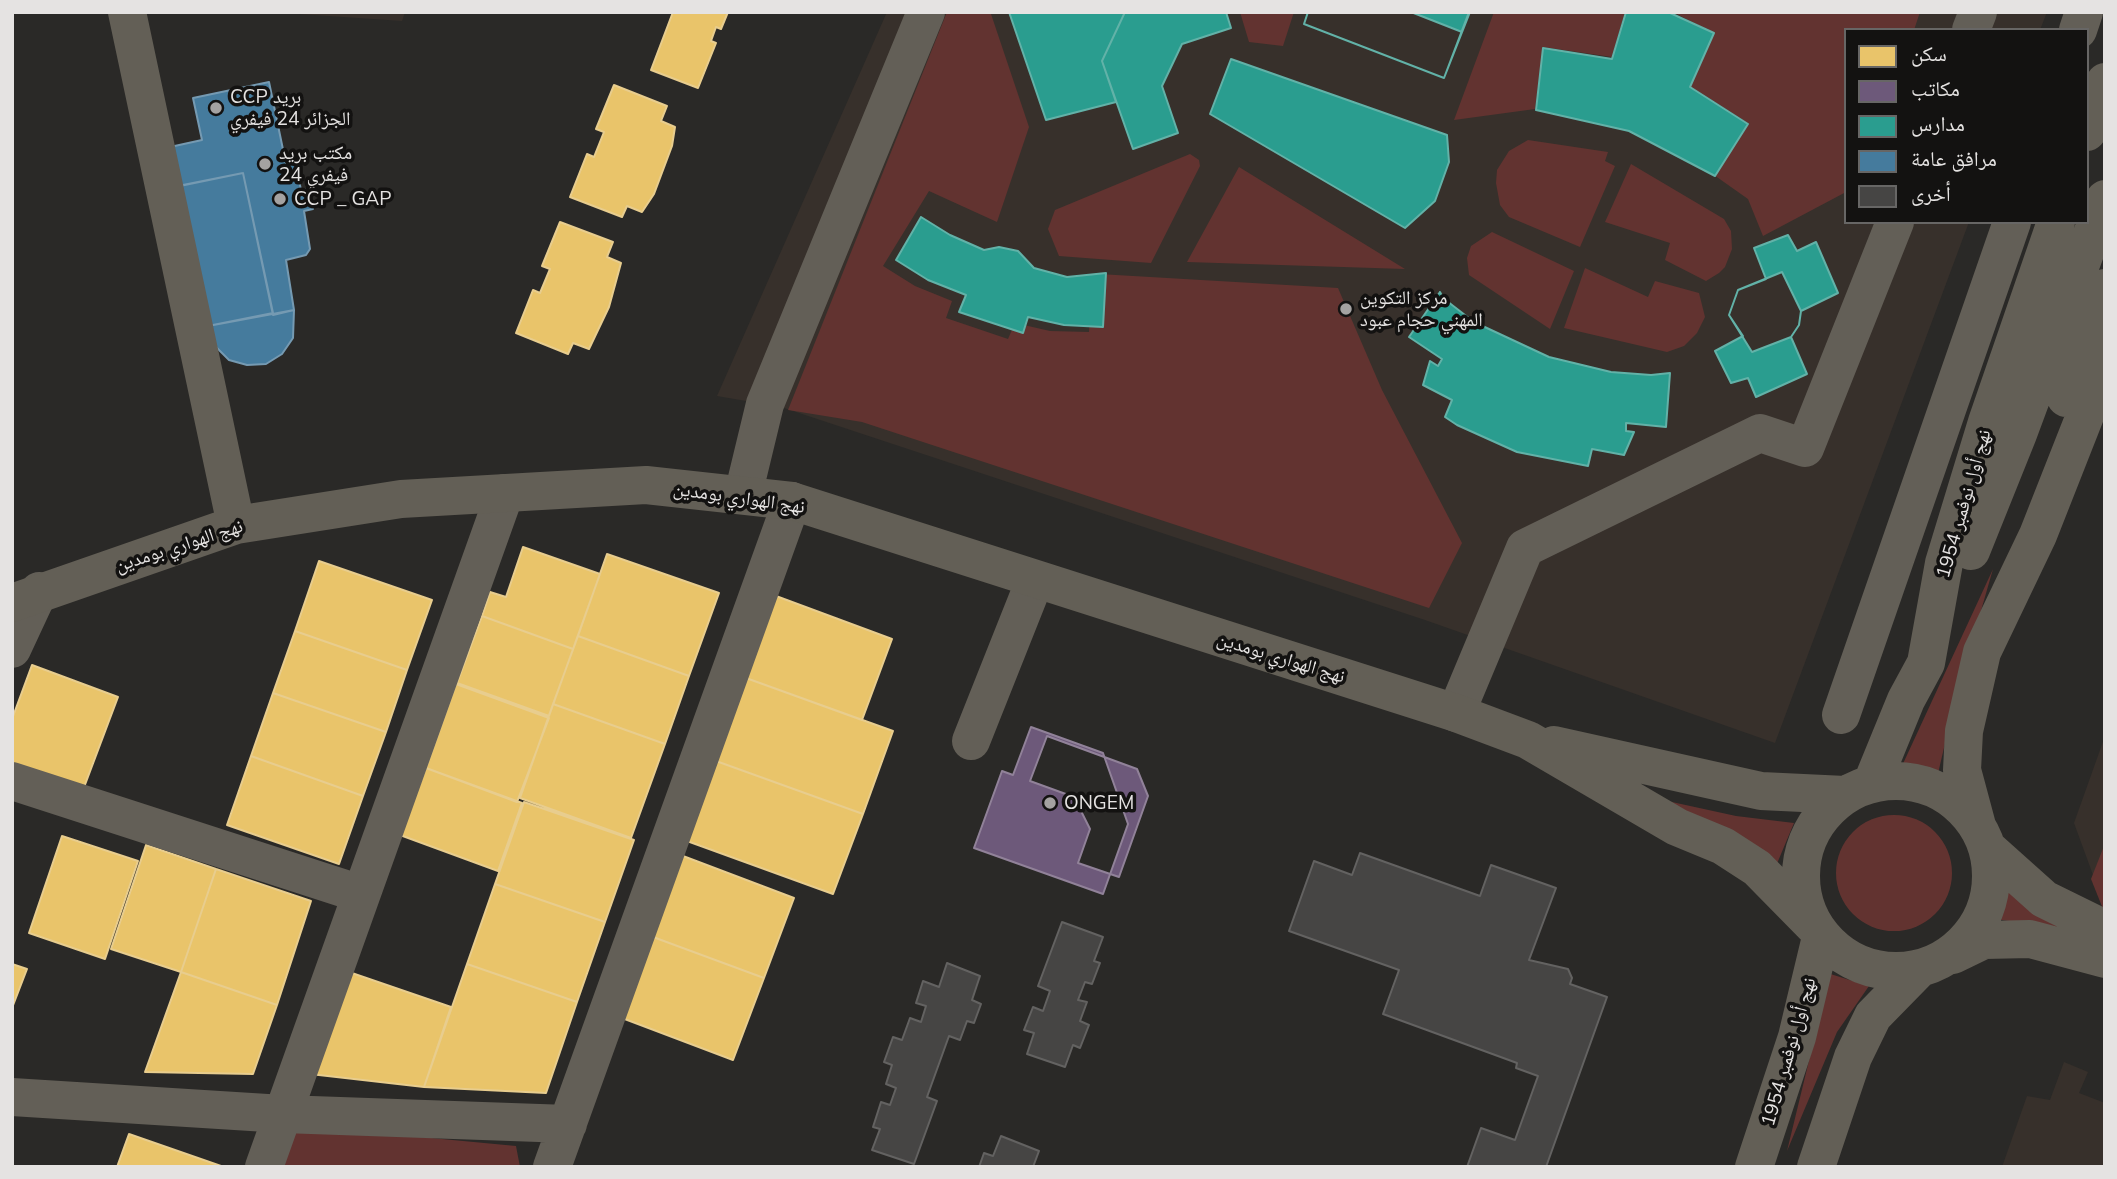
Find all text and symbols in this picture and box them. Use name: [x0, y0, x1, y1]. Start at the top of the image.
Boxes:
legend: [1844, 28, 2089, 224]
text: سكن: [1911, 40, 1947, 66]
text: مكاتب: [1911, 75, 1960, 101]
place label: CCP بريد الجزائر 24 فيفري: [230, 86, 351, 130]
marker: CCP بريد الجزائر 24 فيفري: [208, 100, 224, 116]
text: مدارس: [1911, 110, 1965, 136]
place label: مكتب بريد 24 فيفري: [279, 142, 352, 186]
text: مرافق عامة: [1911, 145, 1997, 171]
marker: مكتب بريد 24 فيفري: [257, 156, 273, 172]
text: أخرى: [1911, 180, 1951, 206]
place label: CCP _ GAP: [294, 188, 392, 210]
marker: CCP _ GAP: [272, 191, 288, 207]
place label: مركز التكوين المهني حجام عبود: [1360, 287, 1483, 331]
marker: مركز التكوين المهني حجام عبود: [1338, 301, 1354, 317]
street label: نهج أول نوفمبر 1954: [1932, 427, 1996, 581]
street label: نهج الهواري بومدين: [672, 477, 806, 519]
street label: نهج الهواري بومدين: [112, 515, 246, 577]
street label: نهج الهواري بومدين: [1214, 628, 1348, 688]
place label: ONGEM: [1064, 792, 1134, 814]
marker: ONGEM: [1042, 795, 1058, 811]
street label: نهج أول نوفمبر 1954: [1757, 975, 1821, 1129]

